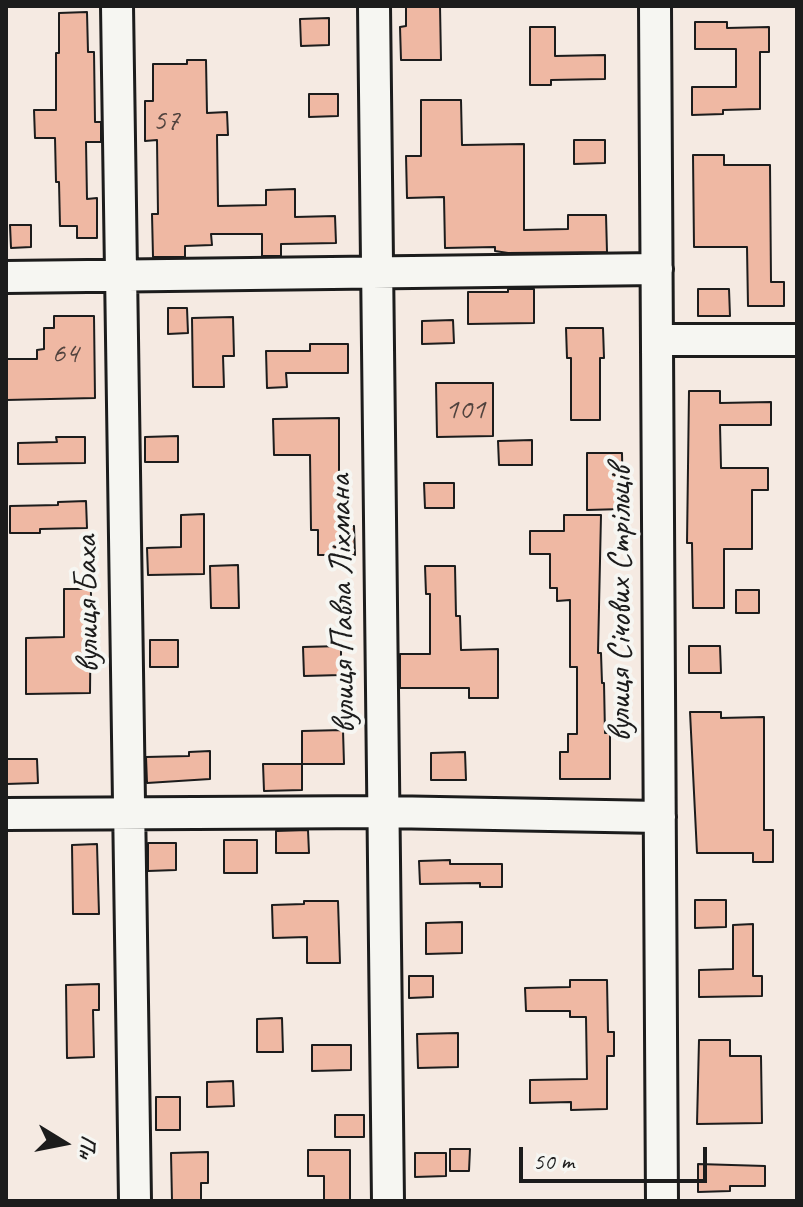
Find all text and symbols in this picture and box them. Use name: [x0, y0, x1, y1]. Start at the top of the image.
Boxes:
house number: 57: [153, 103, 179, 139]
house number: 64: [52, 336, 78, 372]
house number: 101: [445, 392, 485, 428]
street label: вулиця Січових Стрільців: [601, 466, 641, 742]
street label: вулиця Павла Ліхмана: [320, 474, 366, 734]
street label: вулиця Баха: [66, 535, 110, 673]
north arrow: [24, 1103, 104, 1183]
scale bar: [523, 1131, 711, 1181]
text: Пн: [72, 1133, 103, 1161]
text: 50 m: [533, 1146, 574, 1176]

